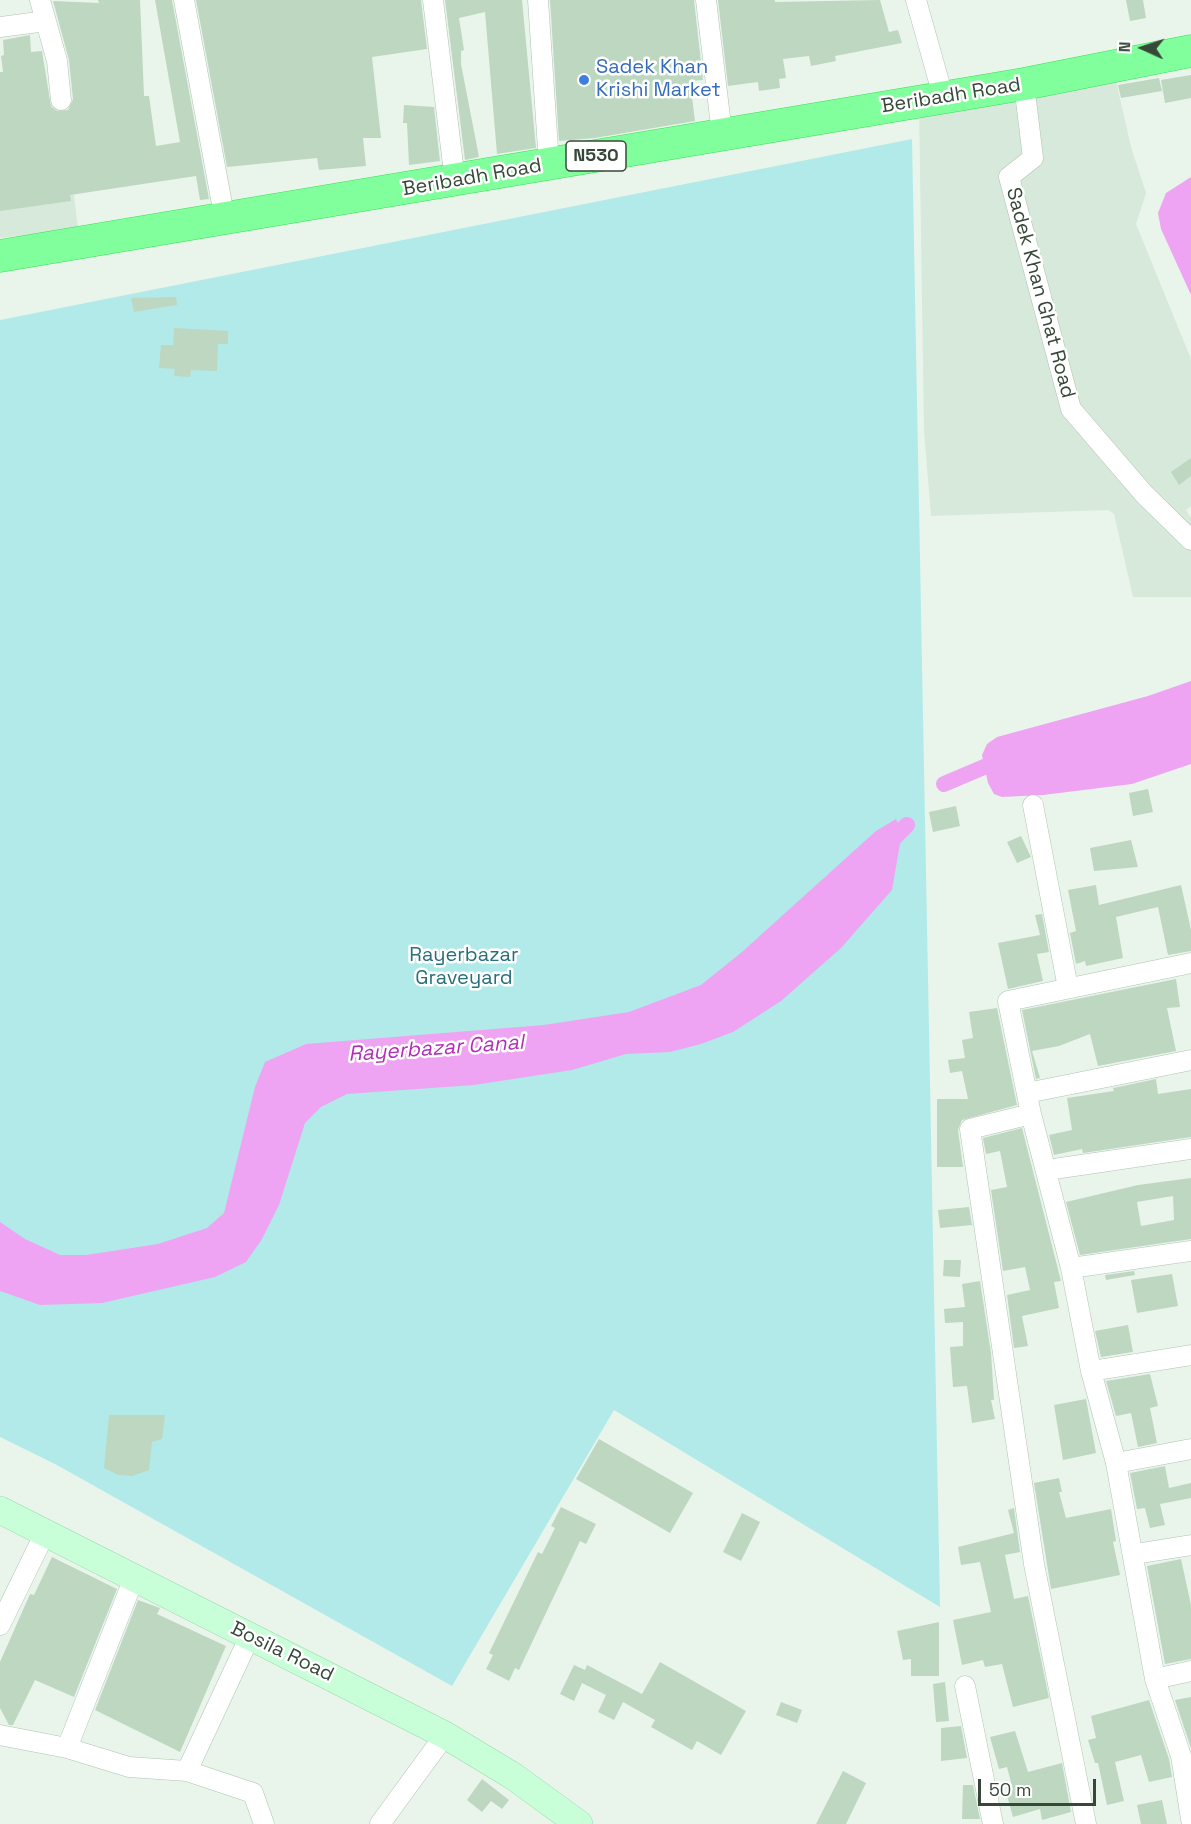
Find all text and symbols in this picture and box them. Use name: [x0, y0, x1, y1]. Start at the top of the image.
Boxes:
north arrow: [1113, 18, 1173, 78]
text: N: [1114, 41, 1135, 53]
place label: Sadek Khan Krishi Market: [596, 56, 721, 103]
marker: Sadek Khan Krishi Market: [577, 73, 591, 87]
street label: Beribadh Road: [880, 73, 1022, 119]
road number: N530: [566, 141, 626, 171]
street label: Beribadh Road: [400, 154, 544, 202]
street label: Sadek Khan Ghat Road: [1000, 185, 1080, 401]
park label: Rayerbazar Graveyard: [409, 944, 519, 991]
water label: Rayerbazar Canal: [347, 1030, 525, 1068]
street label: Bosila Road: [227, 1617, 337, 1687]
scale bar: [981, 1767, 1100, 1805]
text: 50 m: [989, 1778, 1031, 1801]

